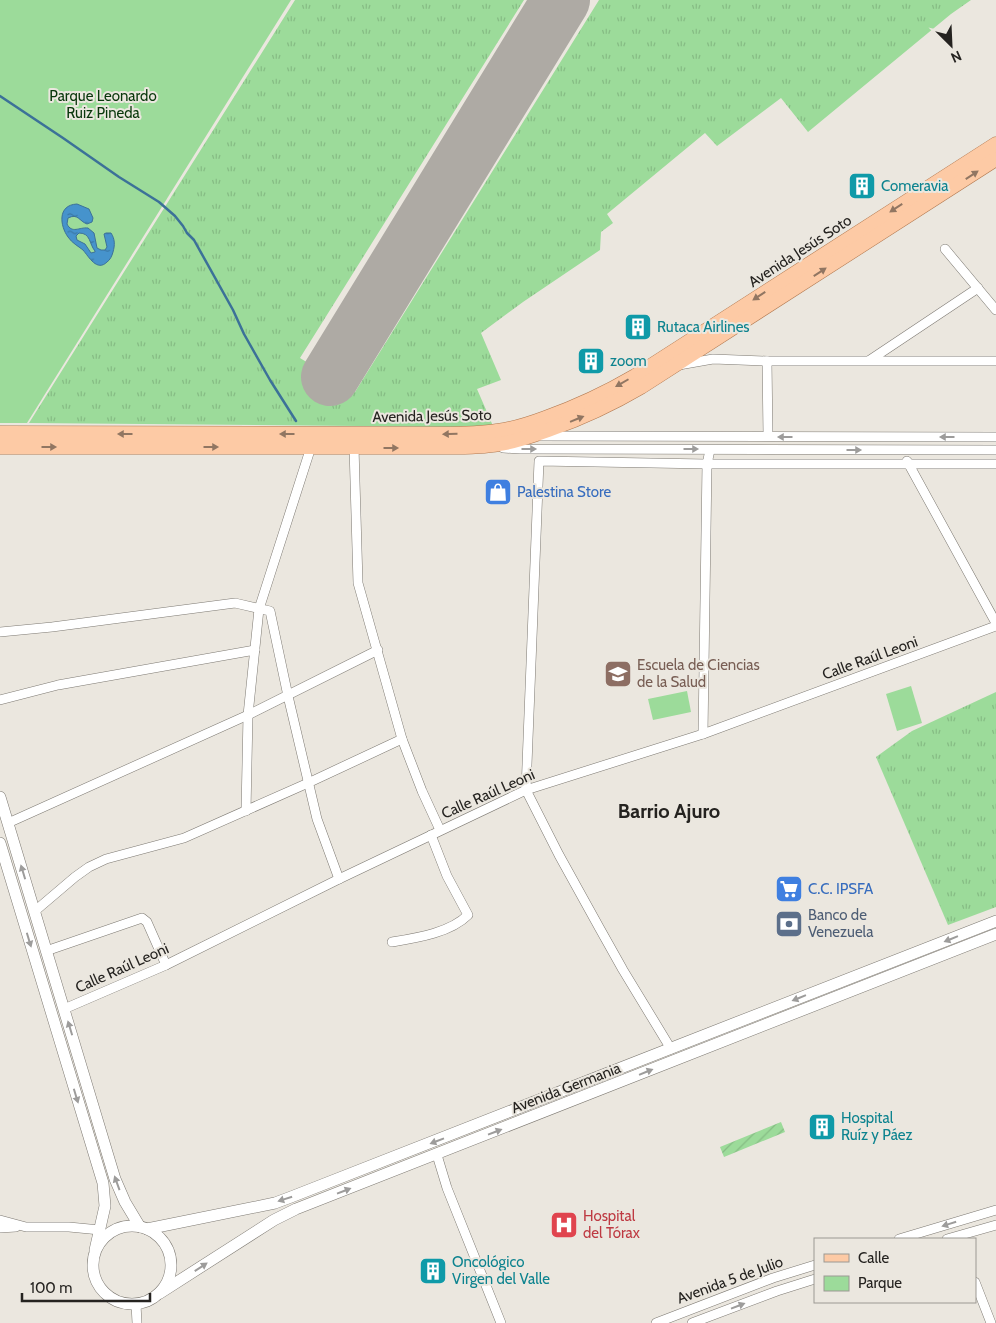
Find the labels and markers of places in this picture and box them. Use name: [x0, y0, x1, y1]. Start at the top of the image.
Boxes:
building icon: Comeravia: [847, 171, 877, 201]
place label: Comeravia: [881, 177, 949, 195]
building icon: Rutaca Airlines: [623, 312, 653, 342]
place label: Rutaca Airlines: [657, 318, 750, 336]
building icon: zoom: [576, 346, 606, 376]
place label: zoom: [610, 352, 647, 370]
shop icon: Palestina Store: [483, 477, 513, 507]
place label: Palestina Store: [517, 483, 611, 501]
place label: Escuela de Ciencias de la Salud: [637, 656, 760, 691]
school or university icon: Escuela de Ciencias de la Salud: [603, 659, 633, 689]
supermarket icon: C.C. IPSFA: [774, 874, 804, 904]
place label: C.C. IPSFA: [808, 880, 874, 898]
place label: Banco de Venezuela: [808, 906, 874, 941]
bank icon: Banco de Venezuela: [774, 909, 804, 939]
place label: Hospital Ruíz y Páez: [841, 1109, 913, 1144]
building icon: Hospital Ruíz y Páez: [807, 1112, 837, 1142]
place label: Hospital del Tórax: [583, 1207, 640, 1242]
hospital icon: Hospital del Tórax: [549, 1210, 579, 1240]
place label: Oncológico Virgen del Valle: [452, 1253, 550, 1288]
building icon: Oncológico Virgen del Valle: [418, 1256, 448, 1286]

